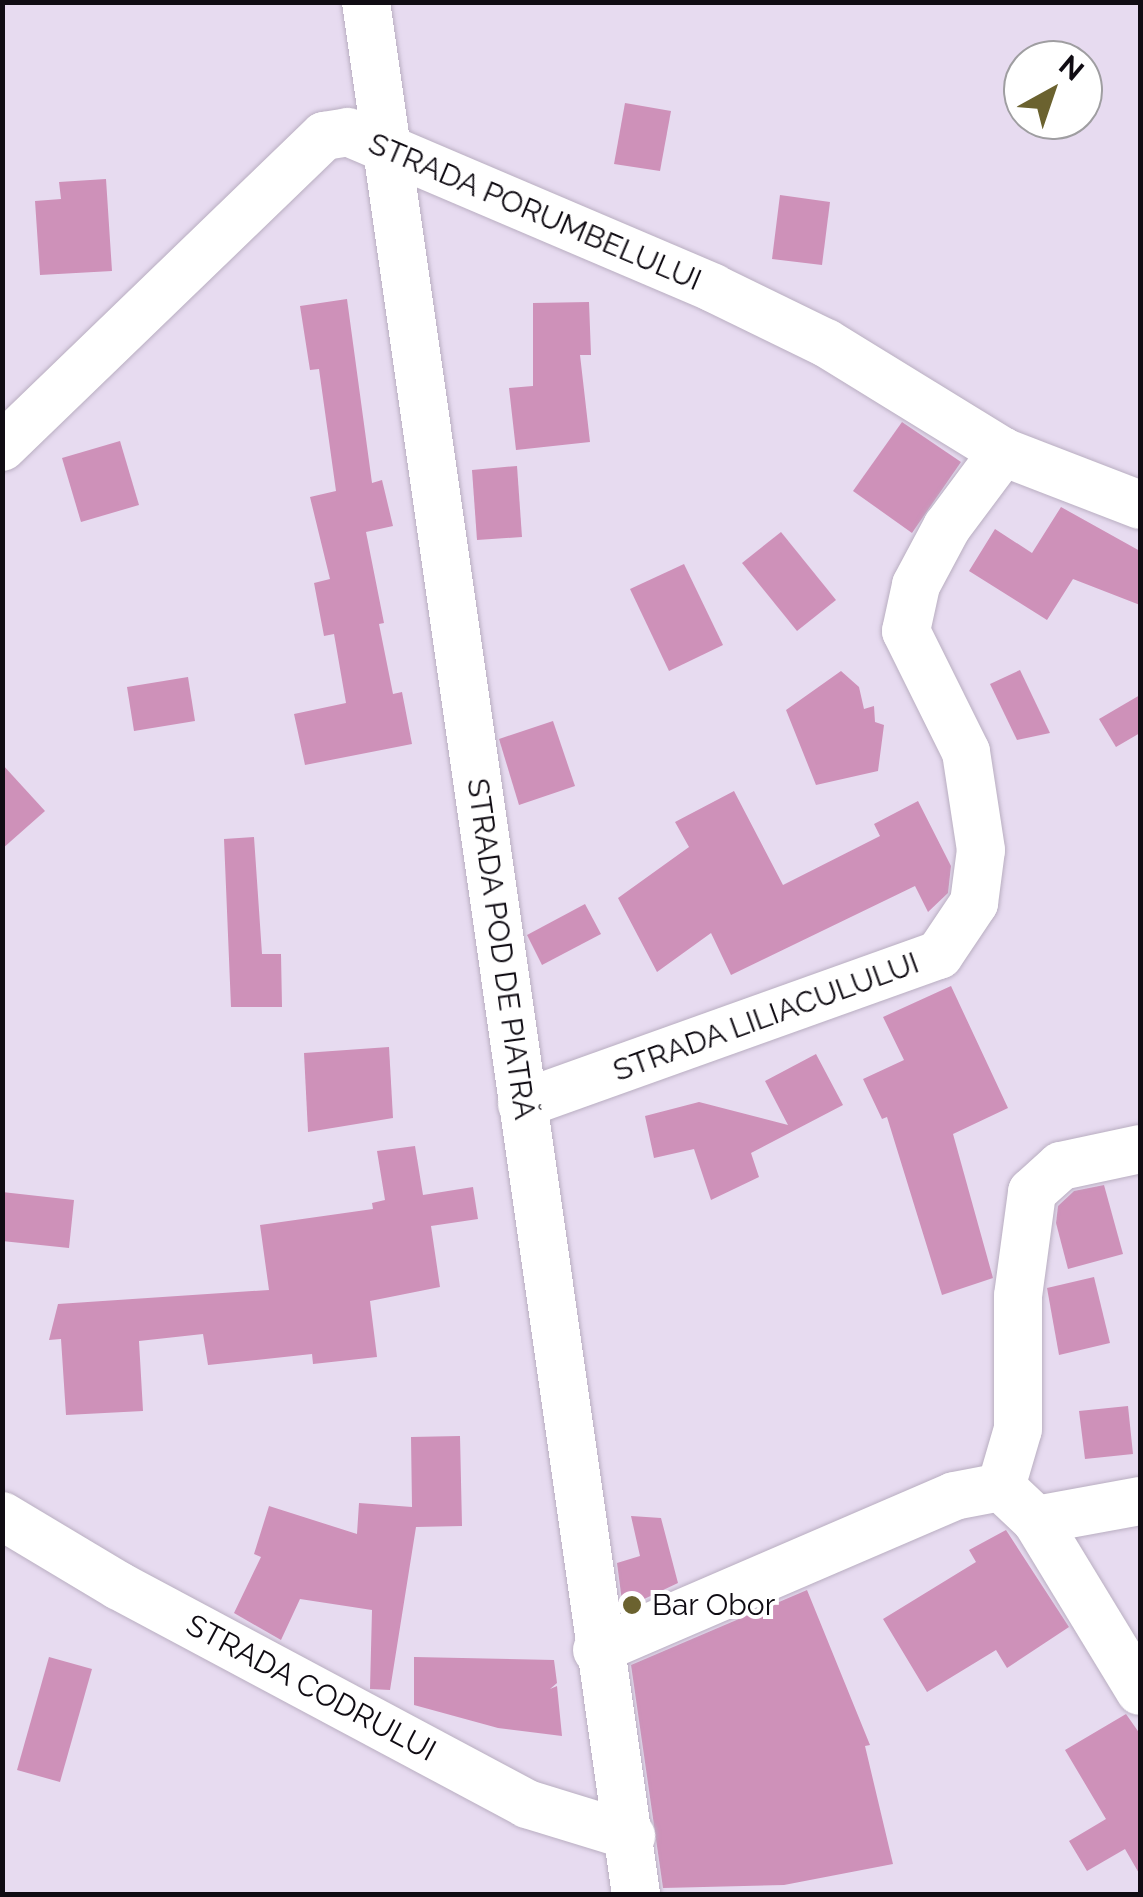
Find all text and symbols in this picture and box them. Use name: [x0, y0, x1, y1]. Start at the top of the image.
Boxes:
north arrow: [1003, 40, 1103, 140]
text: N: [1053, 49, 1090, 88]
street label: STRADA PORUMBELULUI: [363, 125, 707, 299]
street label: STRADA POD DE PIATRĂ: [459, 776, 543, 1122]
street label: STRADA LILIACULULUI: [608, 945, 924, 1089]
place label: Bar Obor: [652, 1587, 776, 1623]
marker: Bar Obor: [621, 1594, 643, 1616]
street label: STRADA CODRULUI: [180, 1607, 442, 1769]

